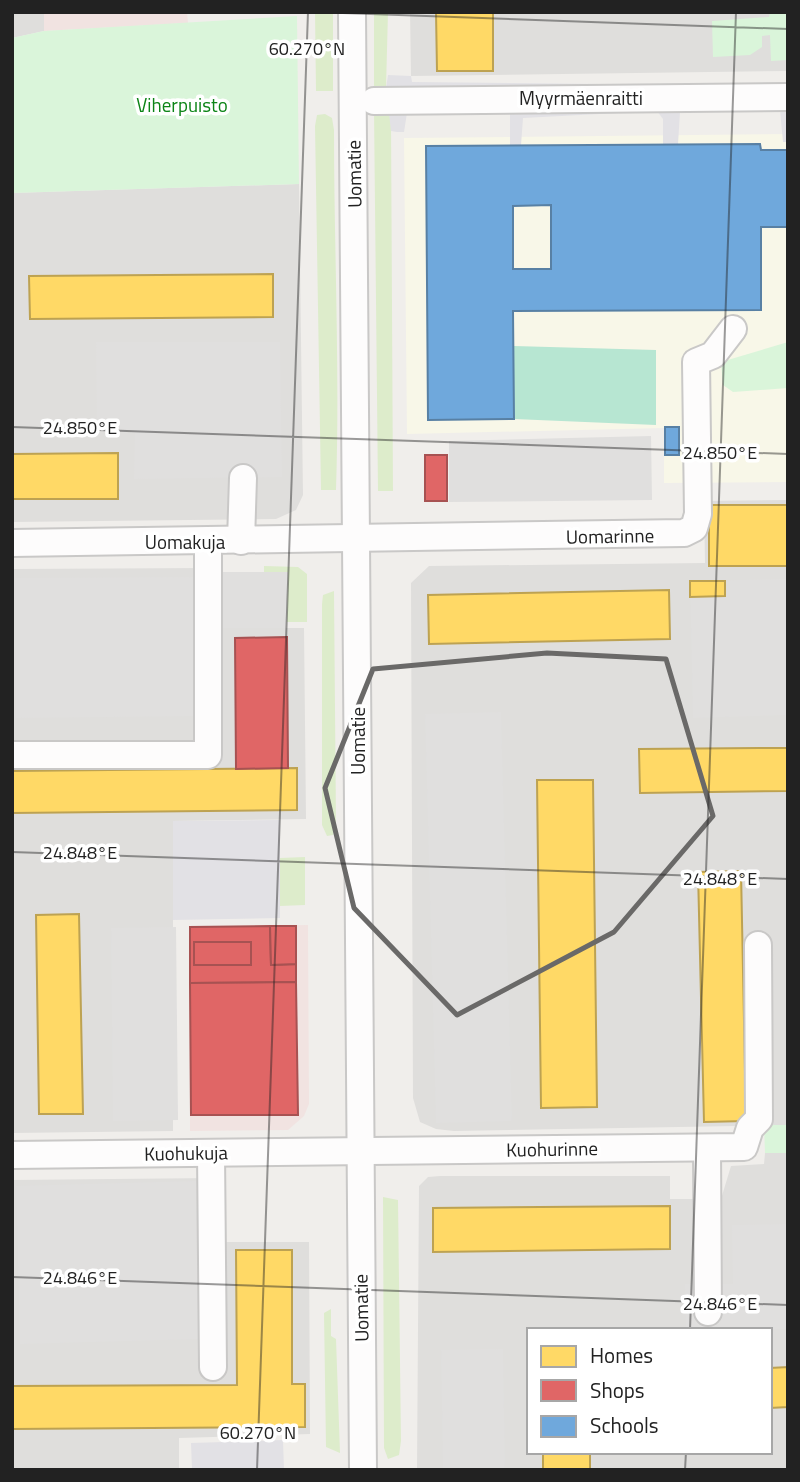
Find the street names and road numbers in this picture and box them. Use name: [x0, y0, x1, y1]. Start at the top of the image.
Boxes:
street label: Myyrmäenraitti: [519, 83, 643, 112]
street label: Uomatie: [338, 140, 369, 208]
street label: Uomarinne: [566, 520, 654, 551]
street label: Uomakuja: [145, 527, 226, 556]
street label: Uomatie: [343, 707, 372, 775]
street label: Kuohurinne: [506, 1133, 598, 1164]
street label: Kuohukuja: [144, 1137, 229, 1168]
street label: Uomatie: [345, 1274, 376, 1342]

